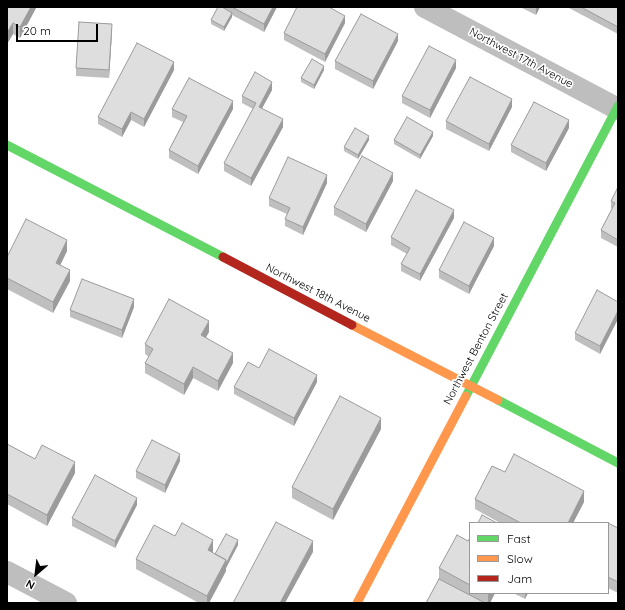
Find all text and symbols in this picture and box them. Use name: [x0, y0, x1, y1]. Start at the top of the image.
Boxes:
scale bar: [18, 16, 100, 42]
text: 20 m: [23, 23, 51, 38]
street label: Northwest 17th Avenue: [467, 25, 575, 91]
street label: Northwest 18th Avenue: [263, 261, 373, 325]
street label: Northwest Benton Street: [441, 291, 511, 407]
legend: [469, 522, 609, 594]
text: Fast: [507, 531, 531, 546]
text: Slow: [507, 551, 533, 566]
north arrow: [16, 554, 56, 594]
text: Jam: [507, 571, 532, 586]
text: N: [24, 577, 37, 593]

